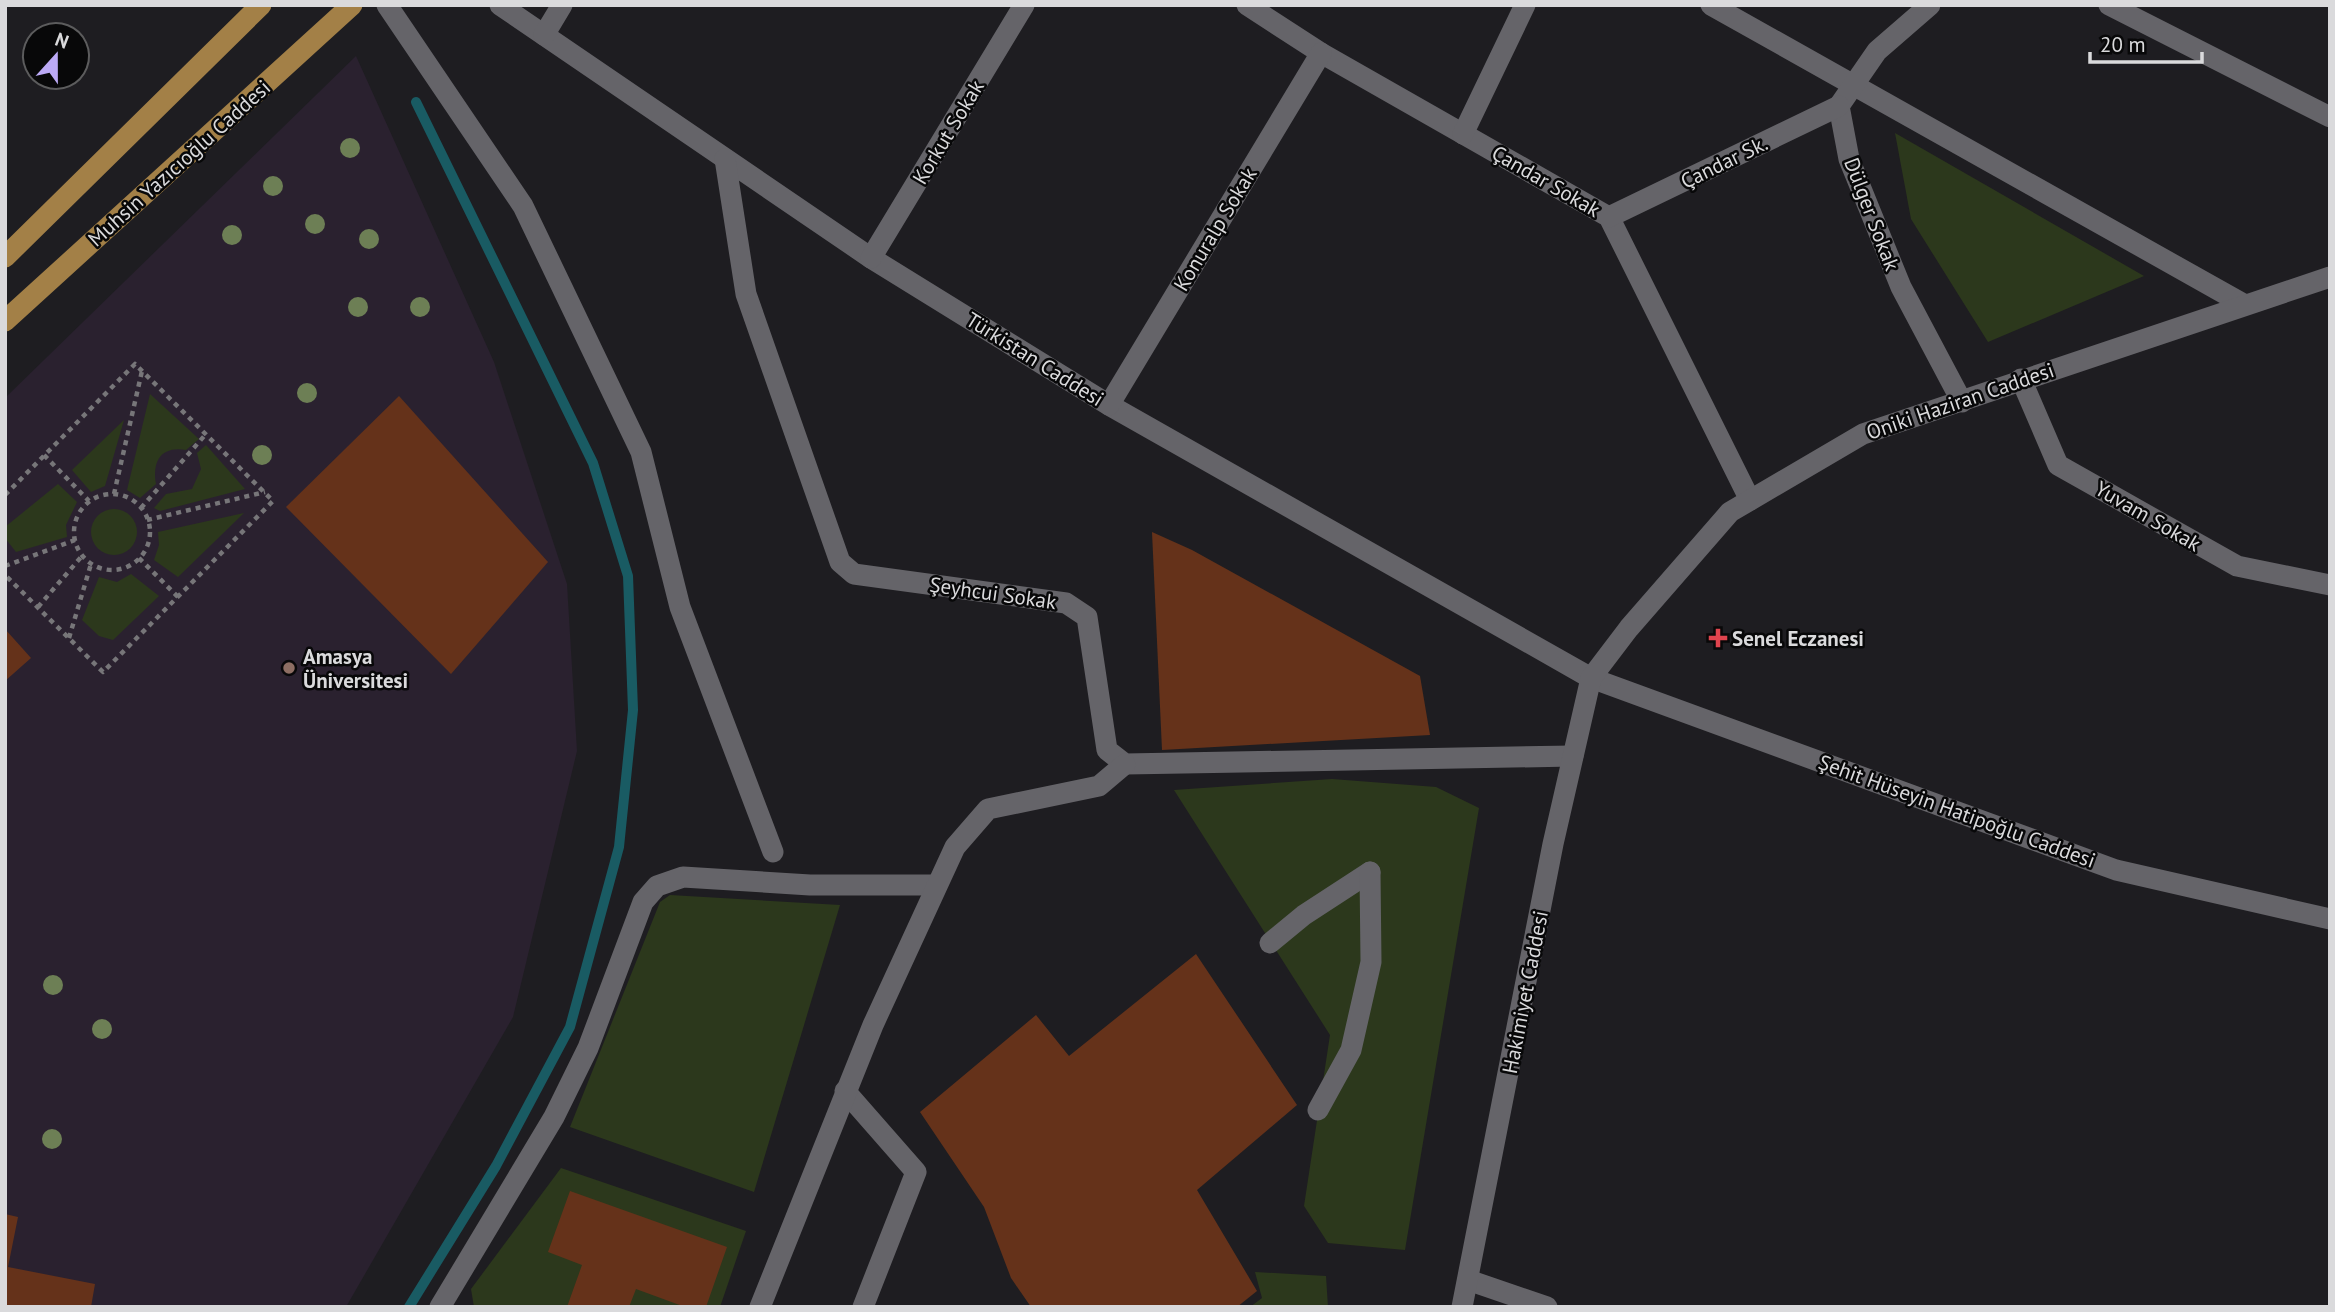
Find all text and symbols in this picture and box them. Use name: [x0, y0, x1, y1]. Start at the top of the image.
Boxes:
north arrow: [21, 21, 91, 91]
scale bar: [2090, 21, 2202, 65]
text: N: [52, 27, 72, 54]
text: 20 m: [2100, 31, 2146, 58]
street label: Muhsin Yazıcıoğlu Caddesi: [82, 74, 276, 252]
street label: Korkut Sokak: [906, 75, 990, 189]
street label: Çandar Sk.: [1676, 129, 1772, 195]
street label: Çandar Sokak: [1487, 139, 1605, 223]
street label: Dülger Sokak: [1838, 154, 1906, 274]
street label: Konuralp Sokak: [1168, 162, 1262, 296]
street label: Türkistan Caddesi: [961, 306, 1109, 412]
street label: Oniki Haziran Caddesi: [1863, 356, 2057, 446]
street label: Yuvam Sokak: [2090, 475, 2206, 557]
street label: Şeyhcui Sokak: [928, 571, 1058, 615]
place label: Senel Eczanesi: [1732, 625, 1864, 652]
marker: Senel Eczanesi: [1710, 630, 1726, 646]
place label: Amasya Üniversitesi: [303, 643, 408, 694]
marker: Amasya Üniversitesi: [281, 660, 297, 676]
street label: Şehit Hüseyin Hatipoğlu Caddesi: [1815, 748, 2099, 874]
street label: Hakimiyet Caddesi: [1496, 908, 1554, 1076]

